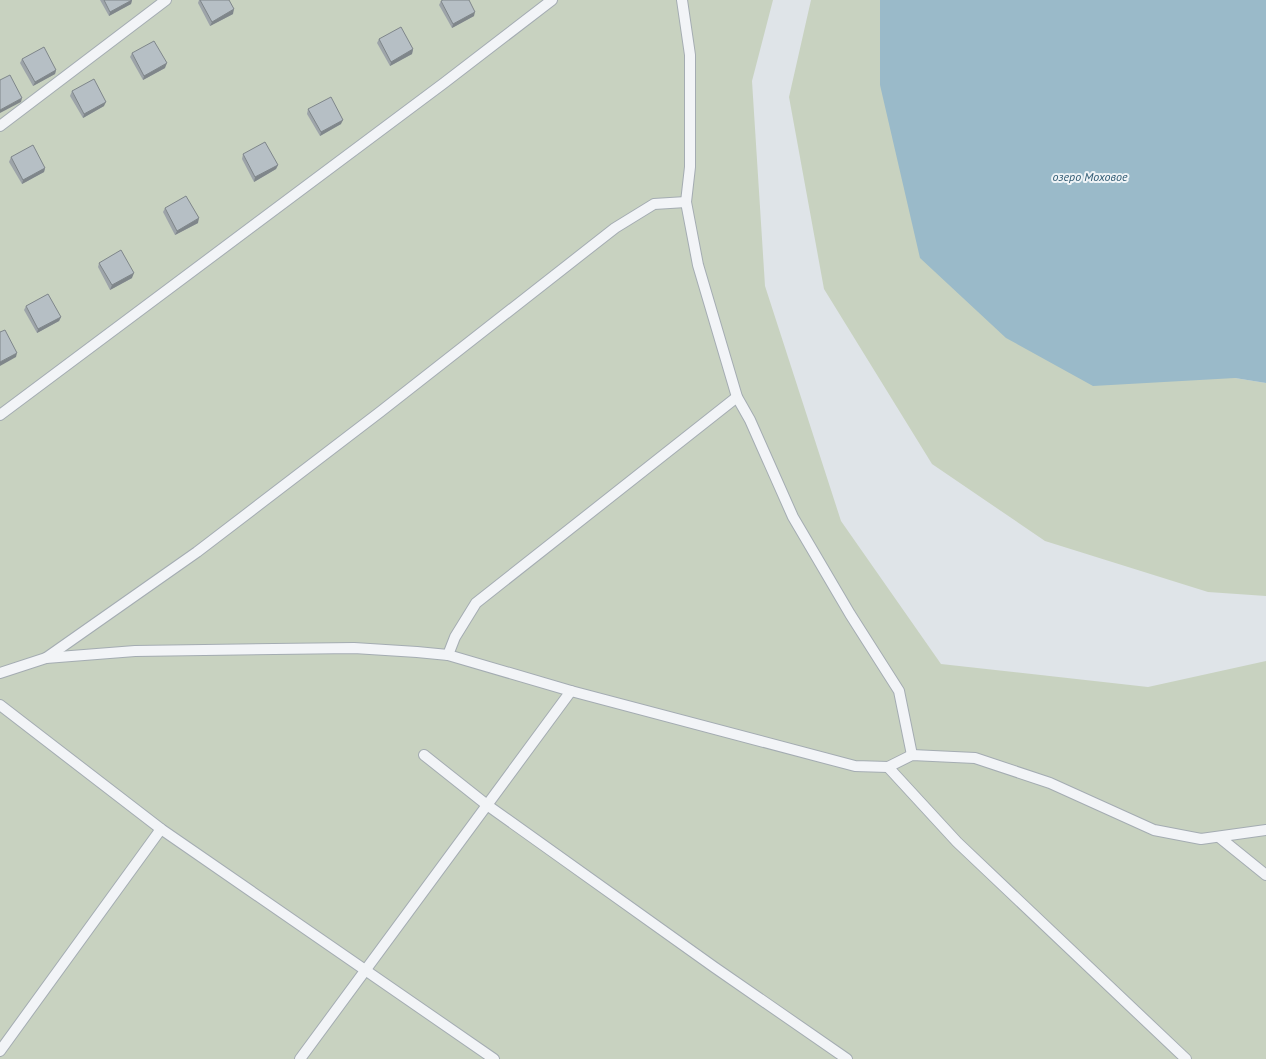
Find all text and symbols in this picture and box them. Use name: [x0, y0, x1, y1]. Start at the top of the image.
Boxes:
water label: озеро Моховое: [1053, 169, 1128, 184]

